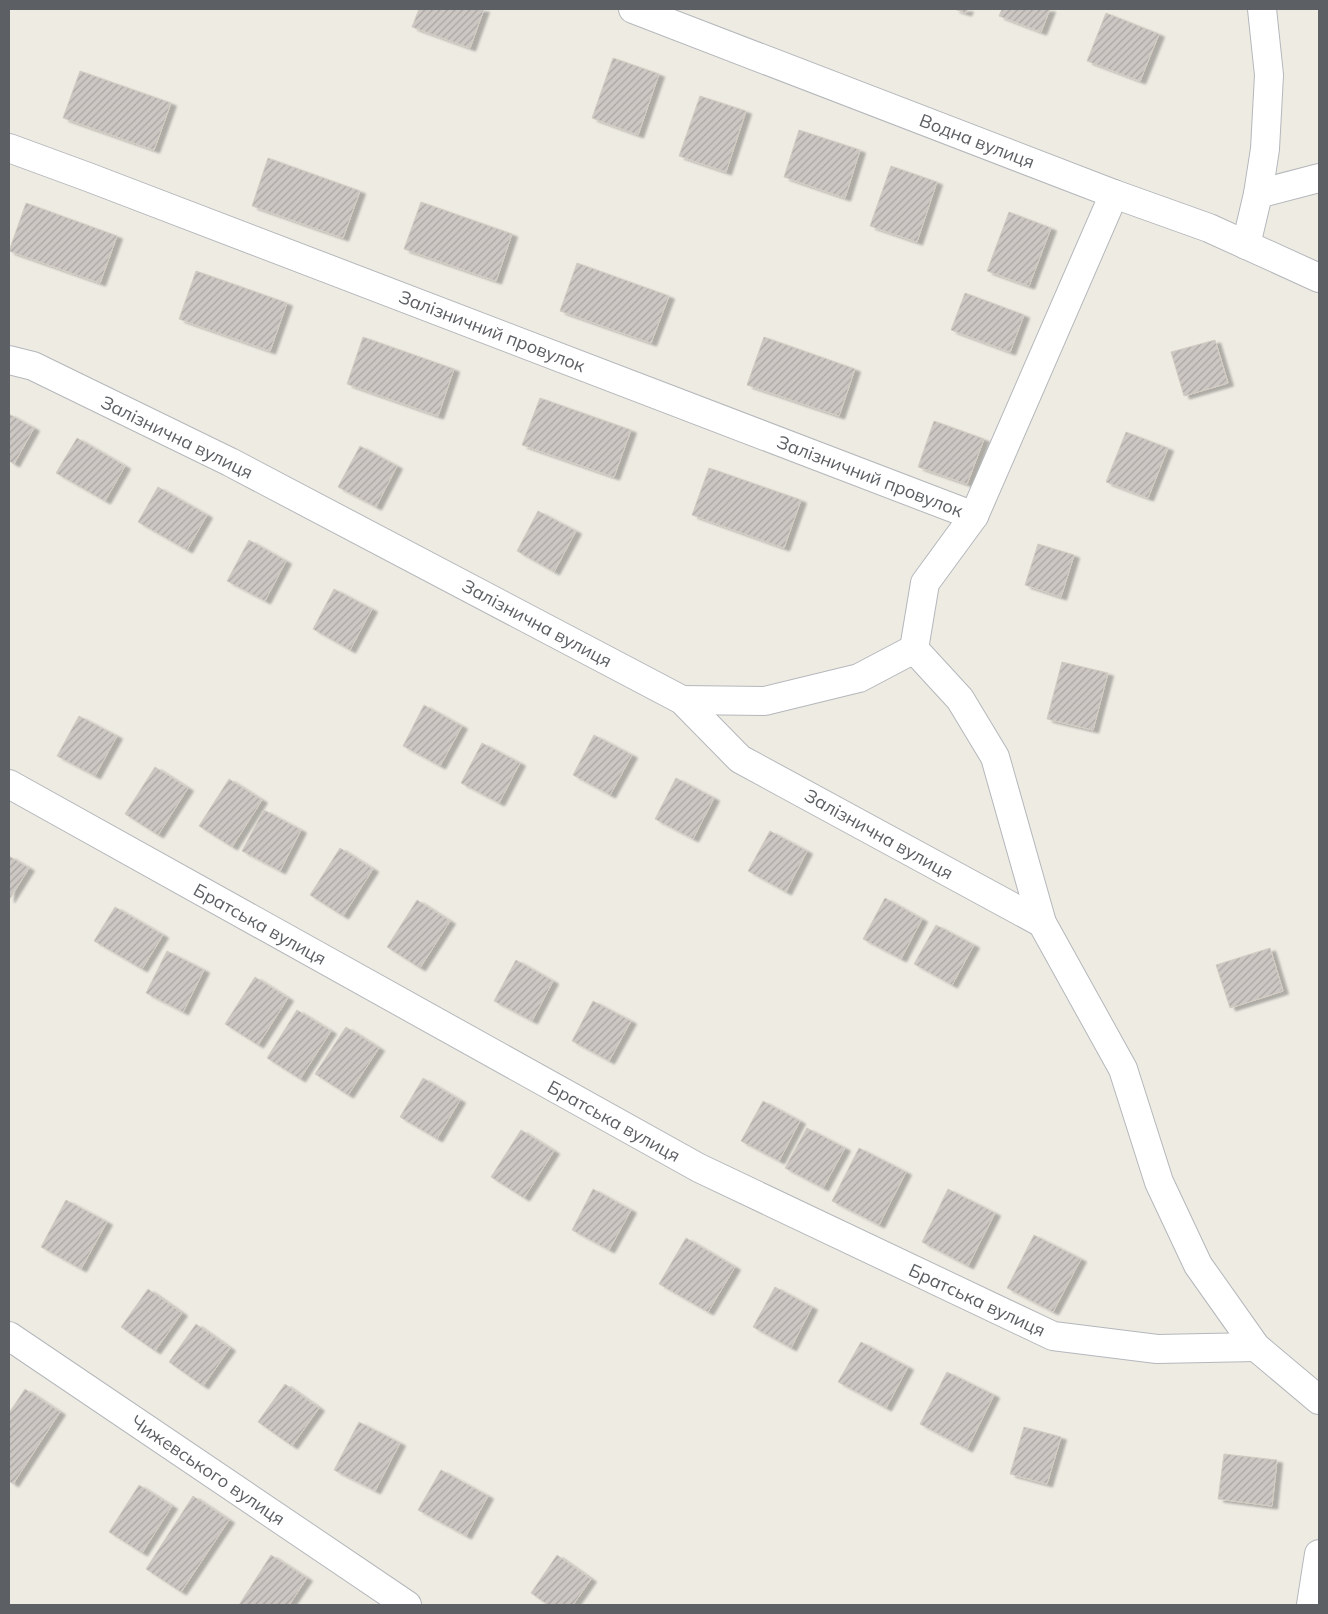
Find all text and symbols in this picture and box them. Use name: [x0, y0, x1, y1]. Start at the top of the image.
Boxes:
street label: Водна вулиця: [916, 108, 1038, 174]
street label: Залізничний провулок: [396, 285, 589, 377]
street label: Залізнична вулиця: [97, 390, 257, 484]
street label: Залізничний провулок: [774, 430, 967, 522]
street label: Залізнична вулиця: [458, 574, 616, 672]
street label: Залізнична вулиця: [801, 784, 957, 884]
street label: Братська вулиця: [190, 878, 330, 970]
street label: Братська вулиця: [544, 1075, 684, 1167]
street label: Братська вулиця: [905, 1258, 1049, 1342]
street label: Чижевського вулиця: [126, 1410, 290, 1530]

